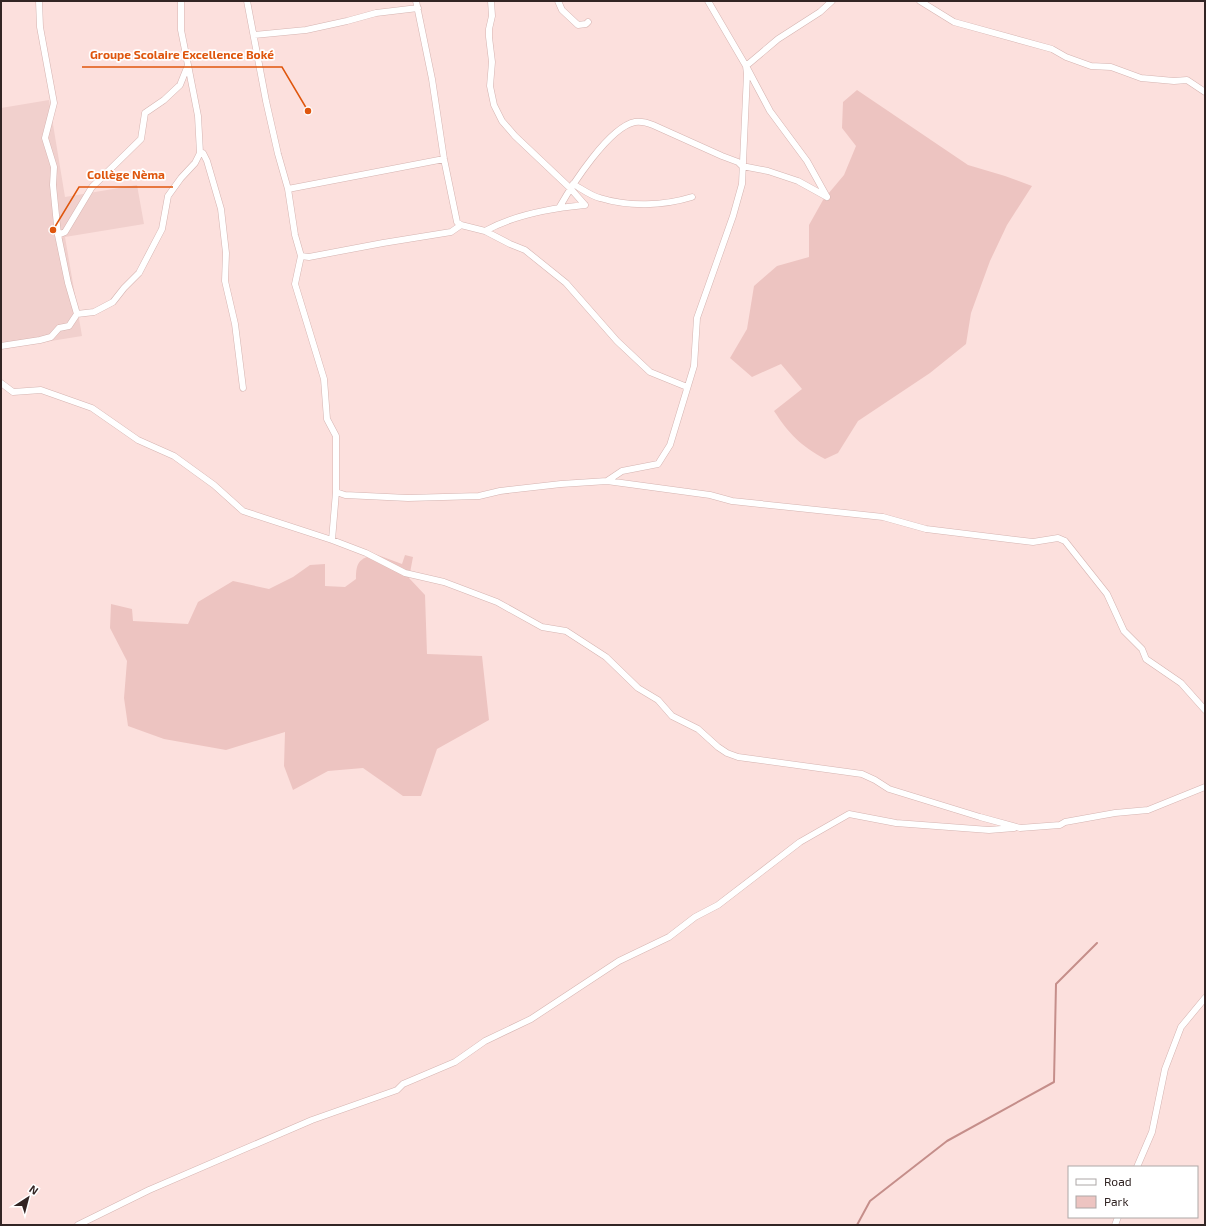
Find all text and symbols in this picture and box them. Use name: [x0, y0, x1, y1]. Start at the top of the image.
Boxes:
callout: Groupe Scolaire Excellence Boké: [82, 43, 282, 67]
text: Groupe Scolaire Excellence Boké: [90, 47, 274, 61]
callout: Collège Nèma: [79, 163, 173, 187]
text: Collège Nèma: [87, 167, 165, 181]
legend: [1068, 1166, 1198, 1218]
text: Road: [1104, 1174, 1132, 1188]
north arrow: [8, 1178, 48, 1218]
text: N: [27, 1182, 41, 1197]
text: Park: [1104, 1194, 1129, 1208]

